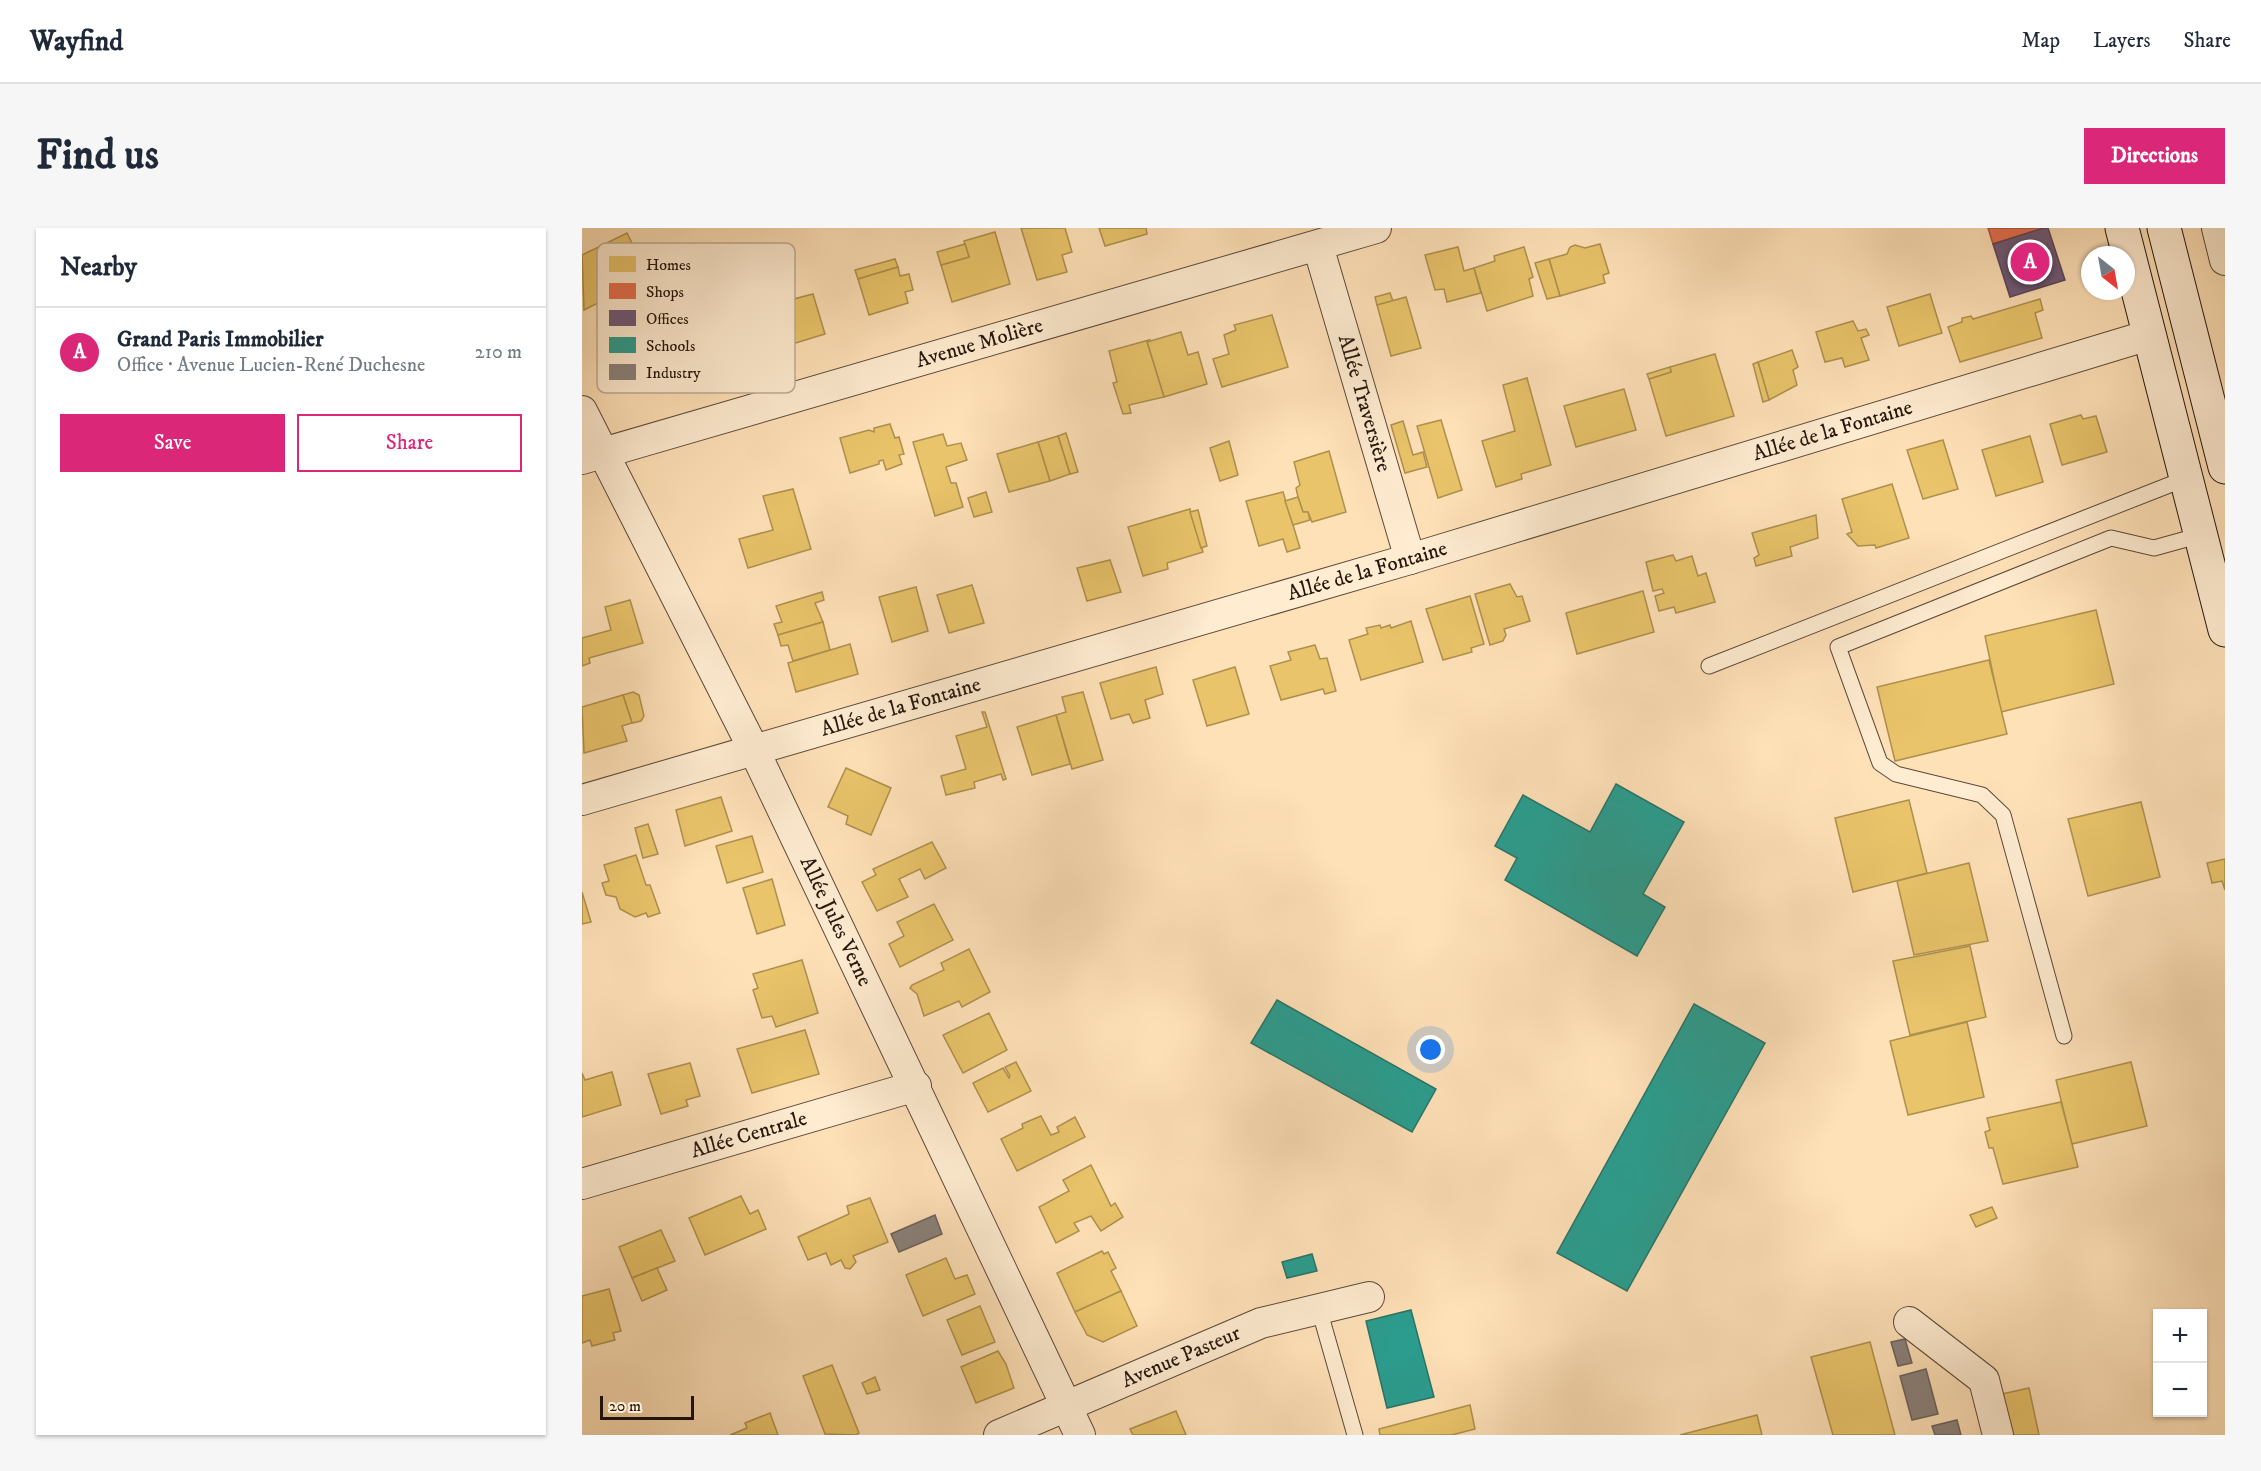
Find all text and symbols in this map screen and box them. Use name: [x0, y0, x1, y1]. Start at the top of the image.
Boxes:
text: Wayfind: [30, 24, 123, 59]
text: Map: [2021, 28, 2060, 54]
text: Layers: [2093, 28, 2151, 54]
text: Share: [2184, 28, 2231, 54]
button: Directions: [2084, 128, 2225, 184]
text: Find us: [36, 130, 159, 182]
pin: A: [2010, 240, 2050, 285]
legend: [597, 243, 795, 393]
north arrow: [2081, 246, 2135, 300]
text: Nearby: [60, 251, 137, 284]
text: Homes: [646, 255, 691, 275]
text: Shops: [646, 282, 684, 302]
text: Offices: [646, 309, 689, 329]
street label: Avenue Molière: [913, 312, 1046, 374]
text: Grand Paris Immobilier: [117, 326, 323, 353]
street label: Allée Traversière: [1332, 332, 1397, 475]
text: Schools: [646, 336, 695, 356]
text: A: [73, 340, 86, 365]
text: 210 m: [475, 340, 522, 365]
text: Office · Avenue Lucien-René Duchesne: [117, 353, 425, 378]
text: Industry: [646, 363, 701, 383]
street label: Allée de la Fontaine: [1750, 394, 1916, 467]
button: Save: [60, 414, 285, 472]
button: Share: [297, 414, 522, 472]
street label: Allée de la Fontaine: [1284, 535, 1451, 607]
street label: Allée de la Fontaine: [818, 672, 984, 743]
street label: Allée Jules Verne: [794, 852, 878, 991]
your location: [1416, 1035, 1445, 1064]
street label: Allée Centrale: [688, 1106, 810, 1164]
map controls: [2153, 1309, 2207, 1417]
button: +: [2153, 1309, 2207, 1363]
street label: Avenue Pasteur: [1118, 1320, 1245, 1394]
button: −: [2153, 1363, 2207, 1417]
scale bar: [600, 1393, 694, 1420]
text: 20 m: [609, 1396, 641, 1416]

